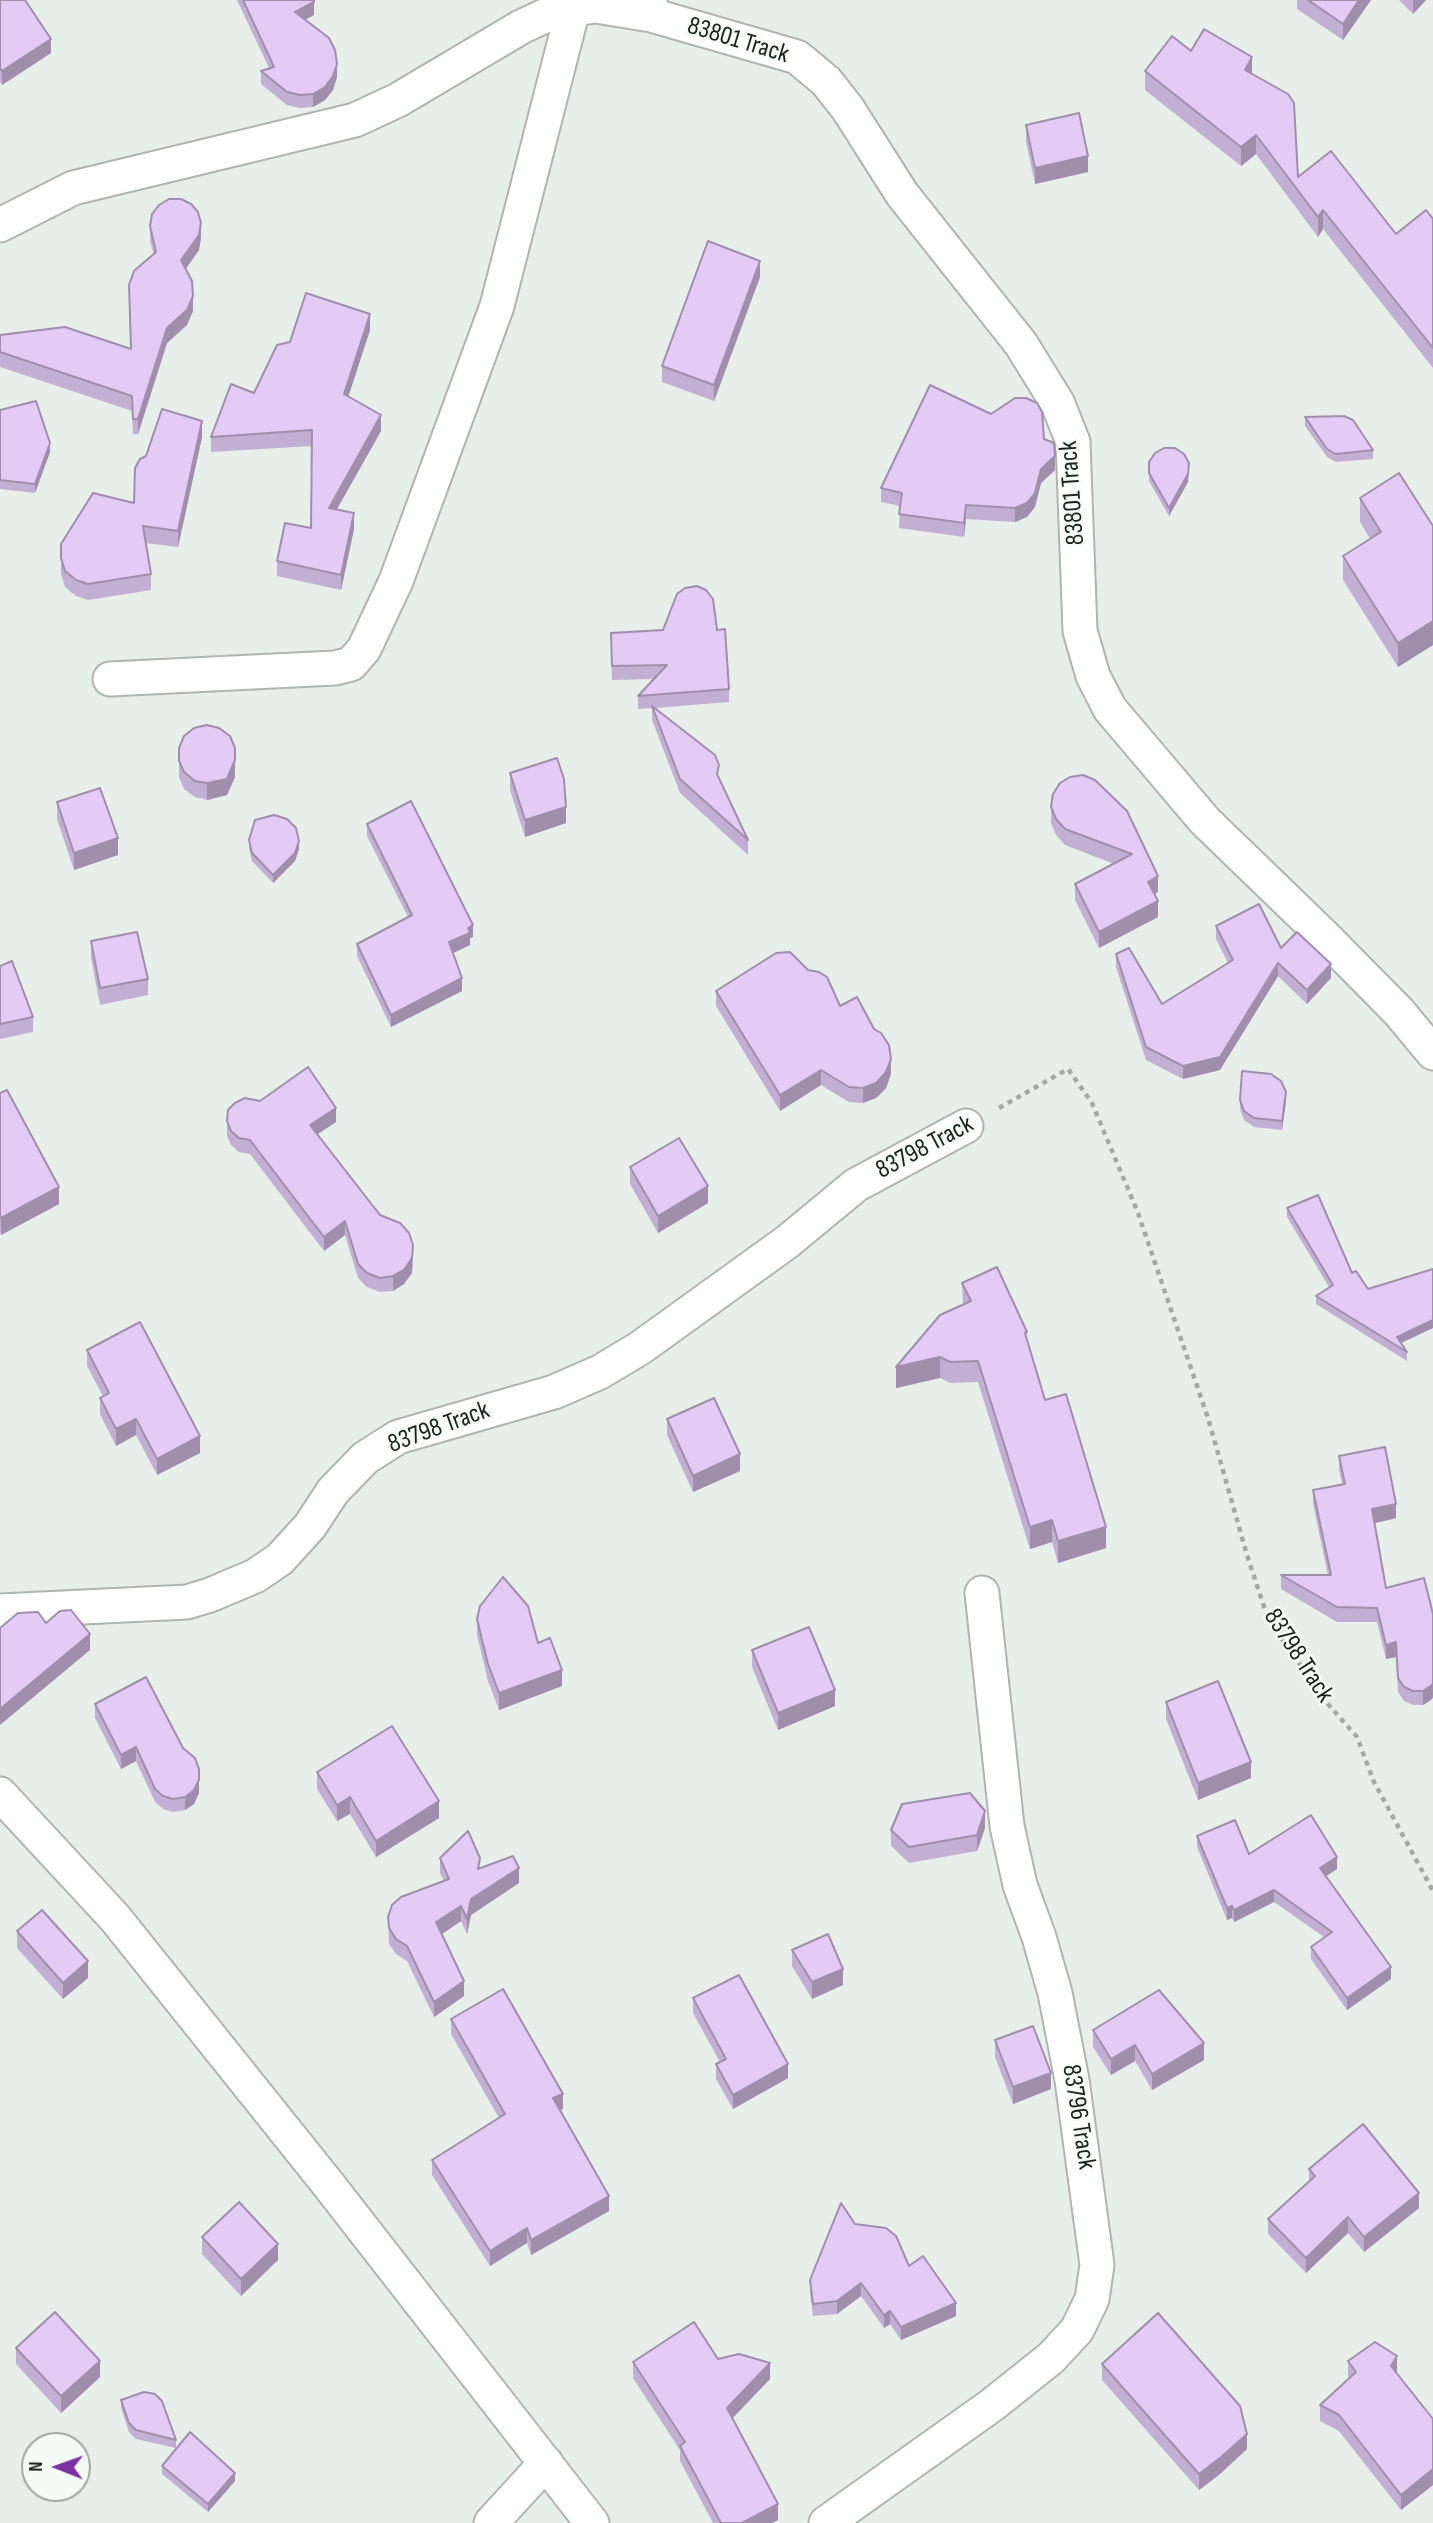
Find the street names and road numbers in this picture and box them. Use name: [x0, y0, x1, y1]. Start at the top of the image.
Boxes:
street label: 83801 Track: [683, 11, 793, 71]
street label: 83801 Track: [1054, 440, 1092, 546]
street label: 83798 Track: [871, 1109, 979, 1187]
street label: 83798 Track: [384, 1395, 494, 1461]
street label: 83798 Track: [1256, 1603, 1340, 1709]
street label: 83796 Track: [1054, 2062, 1102, 2172]

